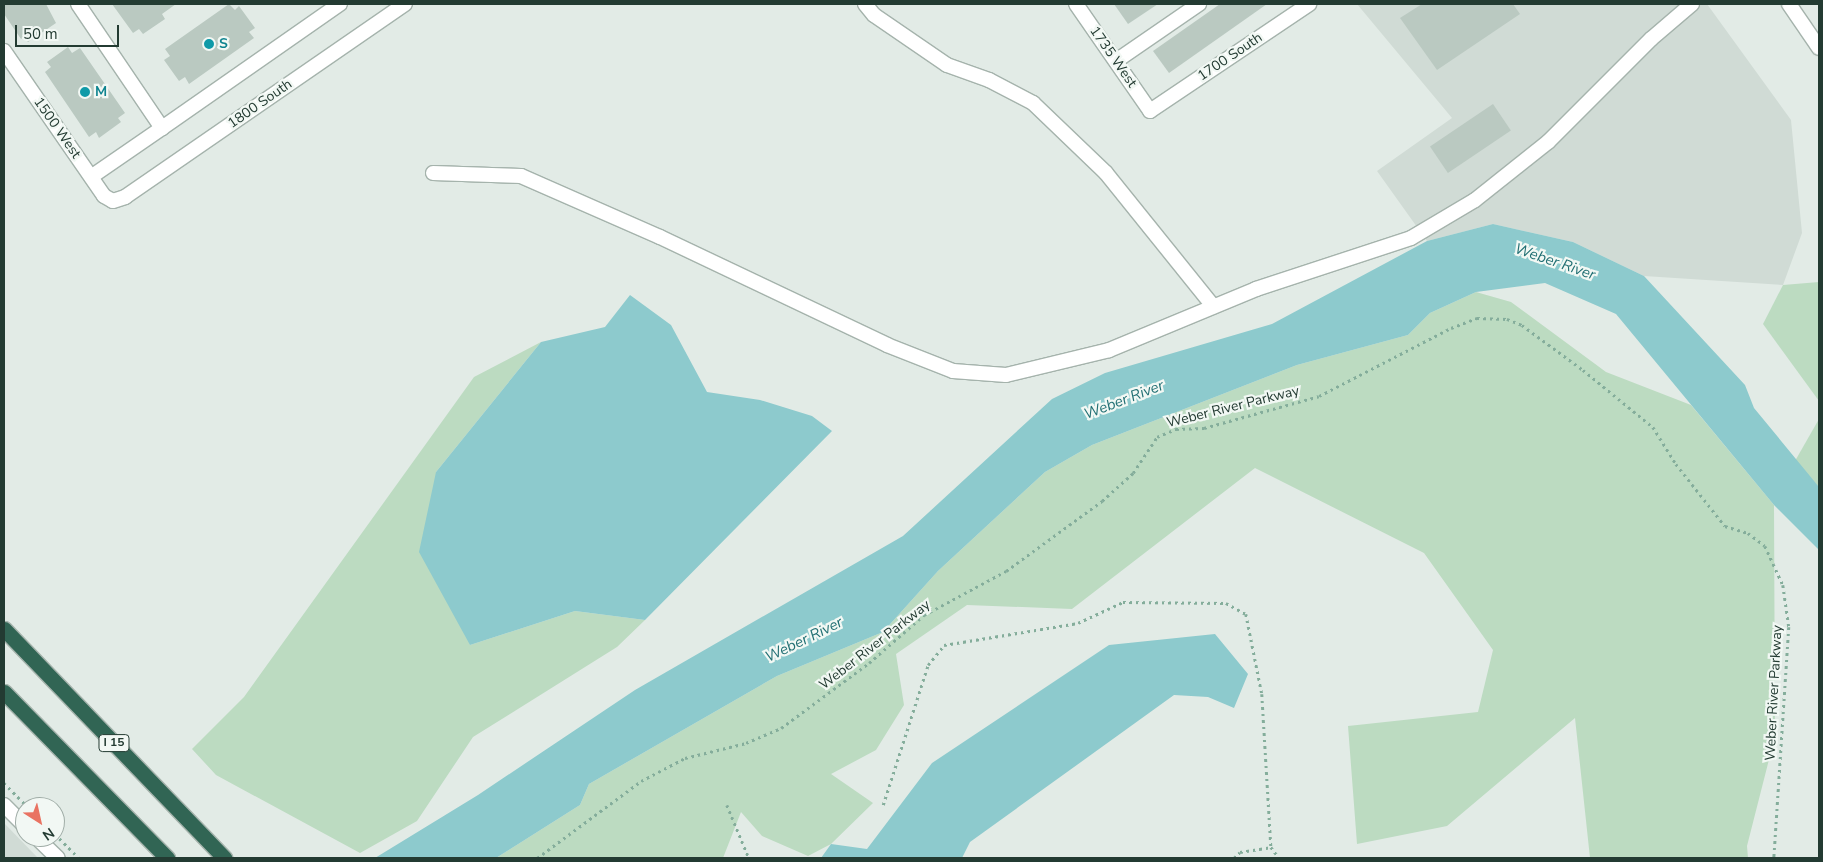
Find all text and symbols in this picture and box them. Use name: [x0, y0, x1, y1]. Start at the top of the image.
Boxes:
scale bar: [18, 15, 121, 47]
street label: 1735 West: [1086, 23, 1140, 91]
text: 50 m: [23, 24, 58, 44]
street label: 1700 South: [1195, 29, 1265, 85]
place label: S: [219, 36, 228, 52]
marker: S: [203, 38, 215, 50]
street label: 1800 South: [225, 76, 295, 132]
place label: M: [95, 84, 107, 100]
marker: M: [79, 86, 91, 98]
street label: 1500 West: [30, 94, 84, 162]
water label: Weber River: [1512, 240, 1598, 284]
water label: Weber River: [1082, 377, 1166, 423]
street label: Weber River Parkway: [1165, 382, 1301, 432]
street label: Weber River Parkway: [816, 597, 934, 693]
water label: Weber River: [762, 613, 846, 667]
street label: Weber River Parkway: [1762, 625, 1786, 761]
road number: I 15: [98, 734, 130, 752]
north arrow: [15, 797, 65, 847]
text: N: [39, 823, 58, 845]

